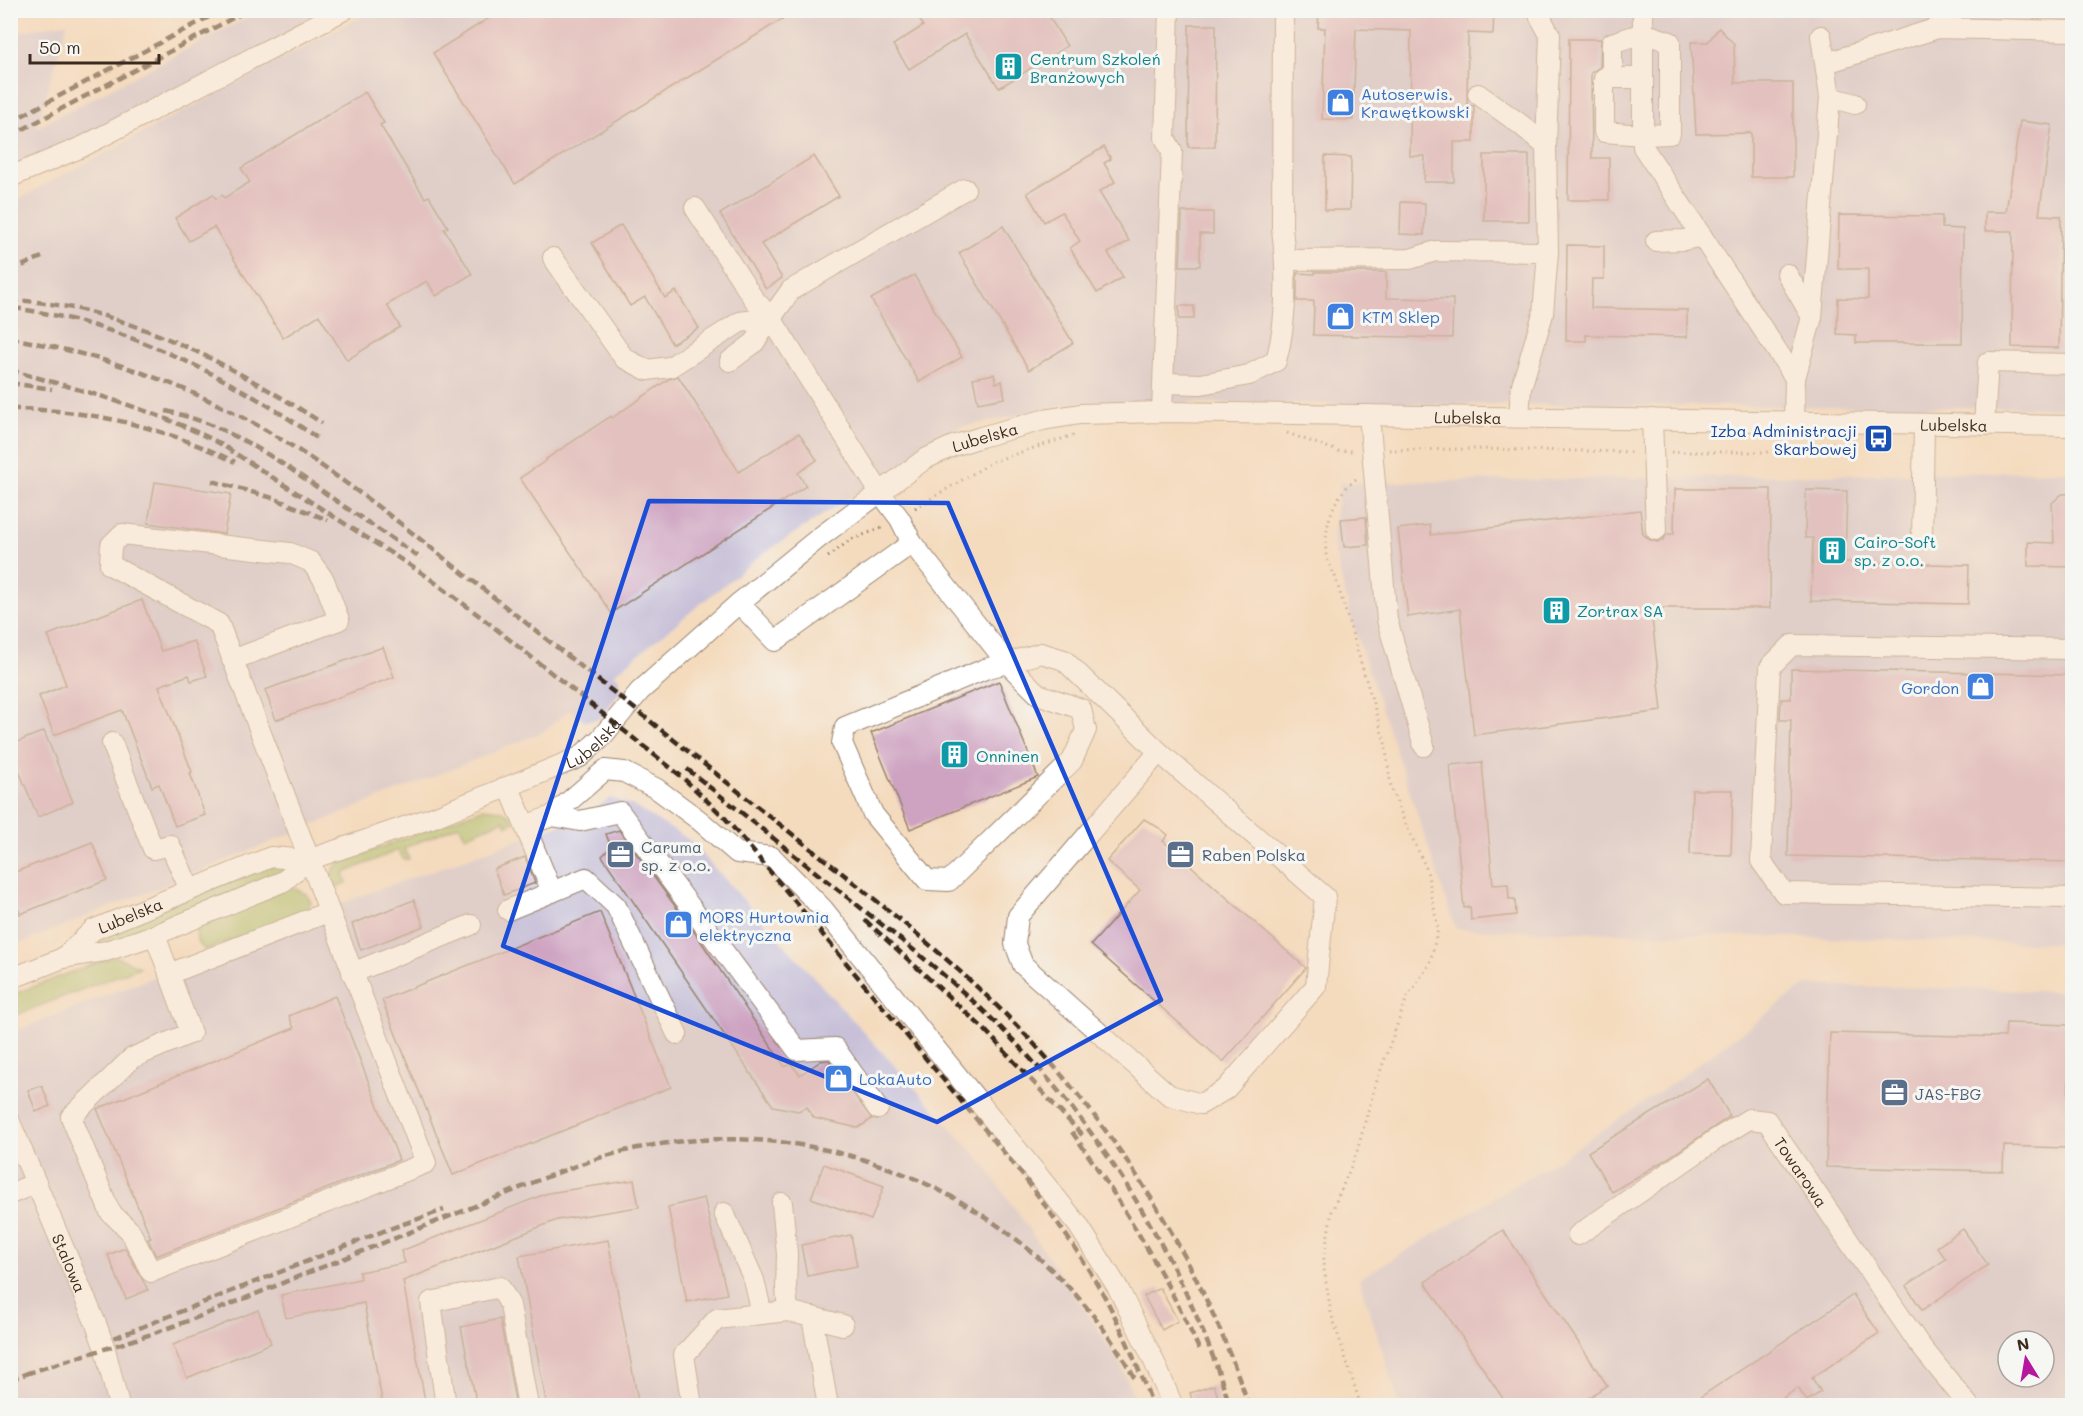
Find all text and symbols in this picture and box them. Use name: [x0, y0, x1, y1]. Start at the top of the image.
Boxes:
scale bar: [30, 27, 159, 65]
text: 50 m: [39, 35, 81, 59]
place label: Centrum Szkoleń Branżowych: [1030, 48, 1161, 87]
building icon: Centrum Szkoleń Branżowych: [993, 51, 1025, 83]
place label: Autoserwis. Krawętkowski: [1361, 83, 1470, 122]
shop icon: Autoserwis. Krawętkowski: [1324, 86, 1356, 118]
shop icon: KTM Sklep: [1325, 300, 1357, 332]
place label: KTM Sklep: [1362, 306, 1440, 327]
street label: Lubelska: [1434, 406, 1502, 428]
street label: Lubelska: [1920, 413, 1988, 435]
street label: Lubelska: [949, 417, 1020, 456]
place label: Izba Administracji Skarbowej: [1711, 420, 1857, 459]
bus stop icon: Izba Administracji Skarbowej: [1862, 423, 1894, 455]
place label: Cairo-Soft sp. z o.o.: [1854, 531, 1936, 570]
building icon: Cairo-Soft sp. z o.o.: [1817, 534, 1849, 566]
building icon: Zortrax SA: [1540, 594, 1572, 626]
place label: Zortrax SA: [1577, 600, 1664, 621]
shop icon: Gordon: [1964, 671, 1996, 703]
place label: Gordon: [1901, 677, 1959, 698]
street label: Lubelska: [562, 712, 625, 772]
building icon: Onninen: [939, 739, 971, 771]
place label: Onninen: [976, 745, 1039, 766]
place label: Caruma sp. z o.o.: [641, 836, 711, 875]
office icon: Raben Polska: [1165, 838, 1197, 870]
office icon: Caruma sp. z o.o.: [604, 839, 636, 871]
place label: Raben Polska: [1202, 844, 1306, 865]
street label: Lubelska: [95, 892, 165, 937]
place label: MORS Hurtownia elektryczna: [699, 906, 830, 945]
shop icon: MORS Hurtownia elektryczna: [662, 909, 694, 941]
shop icon: LokaAuto: [822, 1062, 854, 1094]
place label: LokaAuto: [859, 1068, 932, 1089]
office icon: JAS-FBG: [1878, 1077, 1910, 1109]
place label: JAS-FBG: [1915, 1083, 1981, 1104]
street label: Towarowa: [1770, 1132, 1833, 1211]
street label: Stalowa: [48, 1230, 92, 1295]
north arrow: [1996, 1329, 2056, 1389]
text: N: [2015, 1332, 2031, 1355]

